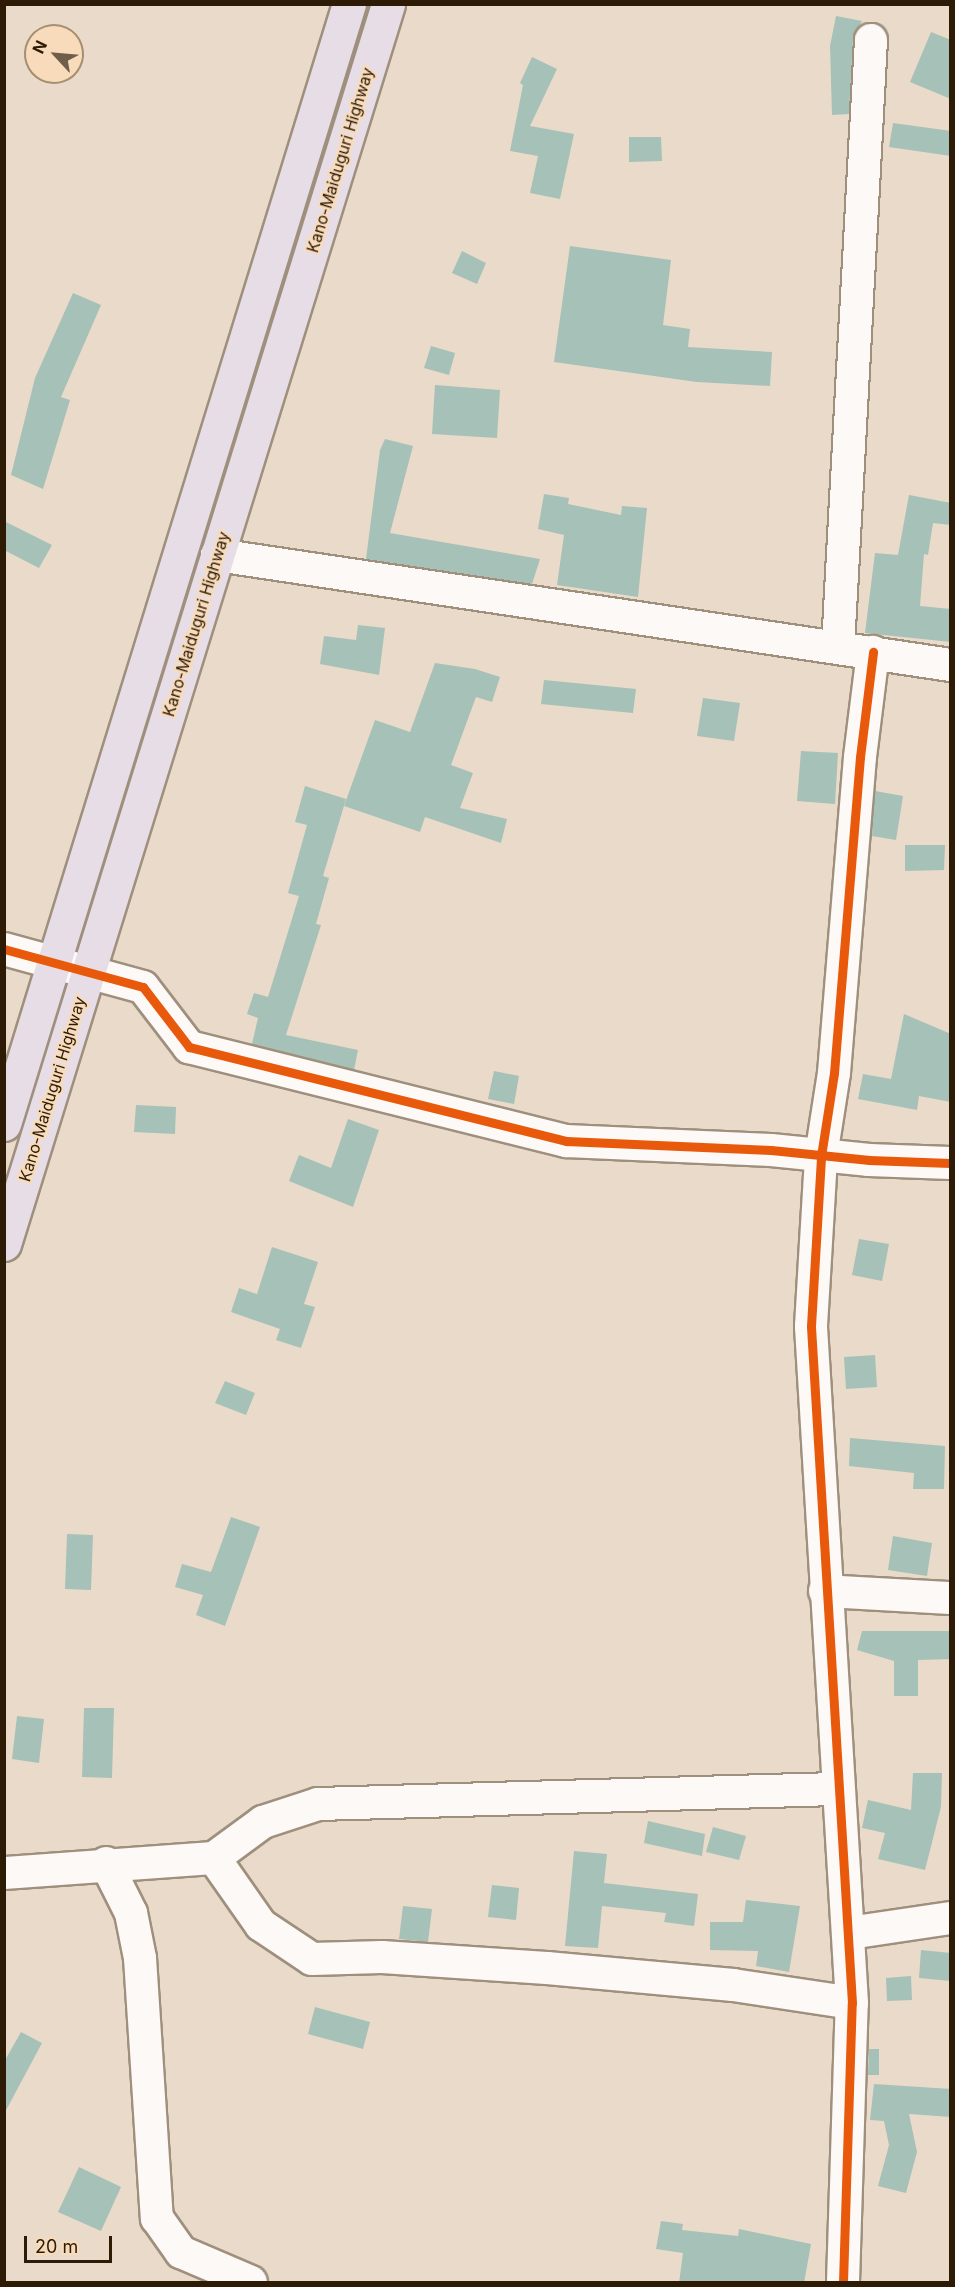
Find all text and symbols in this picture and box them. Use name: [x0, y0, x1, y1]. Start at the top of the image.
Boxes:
north arrow: [24, 24, 84, 84]
text: N: [28, 37, 51, 57]
street label: Kano-Maiduguri Highway: [303, 65, 377, 255]
street label: Kano-Maiduguri Highway: [159, 529, 233, 719]
street label: Kano-Maiduguri Highway: [15, 994, 89, 1184]
scale bar: [27, 2224, 116, 2262]
text: 20 m: [35, 2236, 78, 2257]

